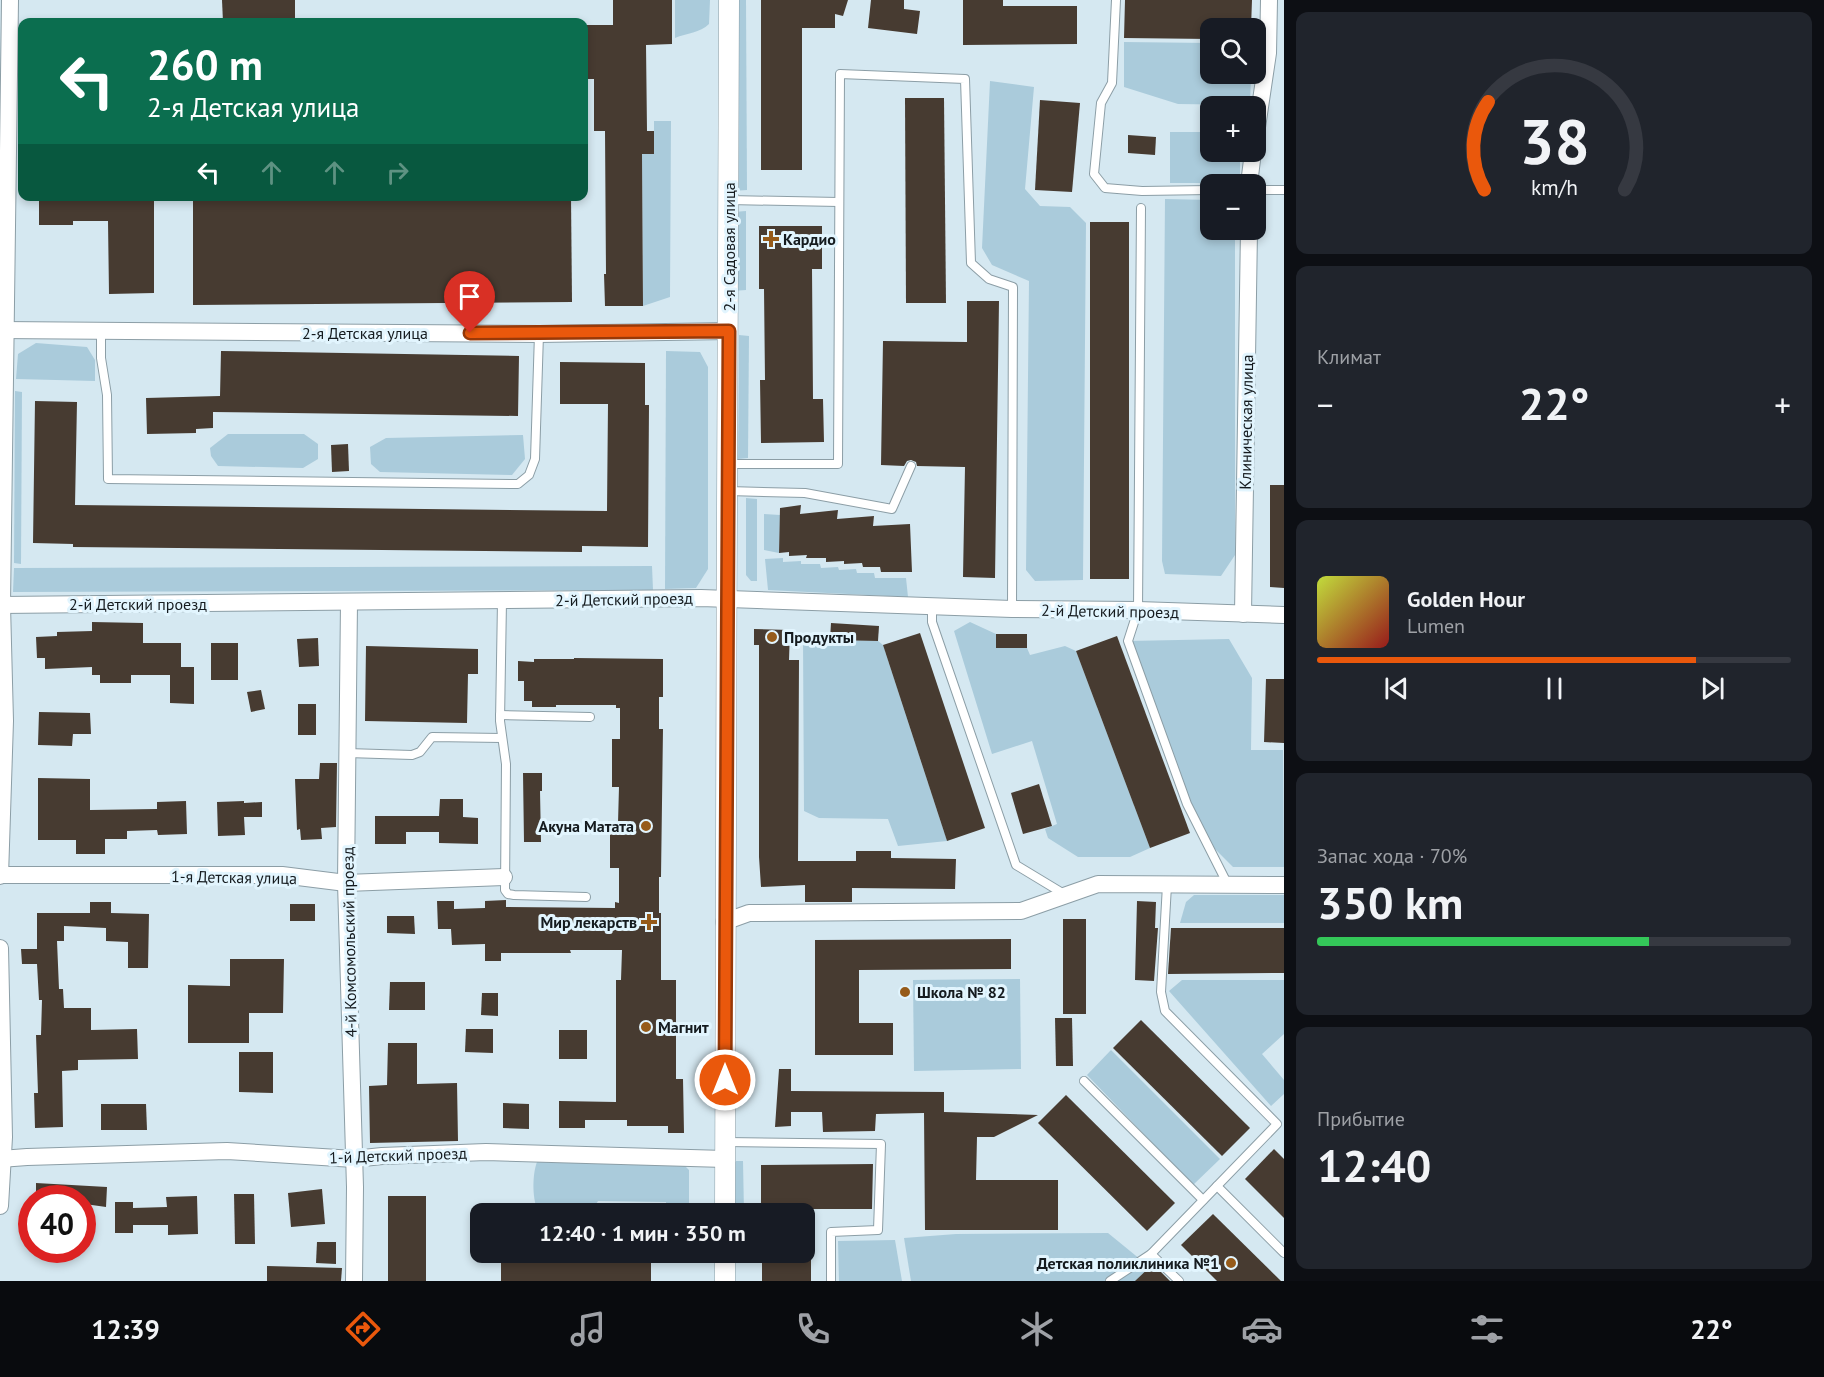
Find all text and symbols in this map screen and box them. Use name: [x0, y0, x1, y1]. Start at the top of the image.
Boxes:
map controls: [1200, 18, 1266, 240]
button: search: [1200, 18, 1266, 84]
text: 260 m: [147, 37, 263, 92]
icon: left: [48, 42, 126, 120]
text: 2-я Детская улица: [147, 90, 359, 124]
button: +: [1200, 96, 1266, 162]
text: 38: [1519, 100, 1589, 181]
icon: left: [192, 156, 225, 189]
icon: ahead: [255, 156, 288, 189]
icon: ahead: [318, 156, 351, 189]
icon: right: [381, 156, 414, 189]
text: km/h: [1530, 173, 1577, 201]
button: −: [1200, 174, 1266, 240]
street label: 2-я Садовая улица: [719, 182, 739, 312]
place label: Кардио: [783, 229, 836, 249]
marker: Кардио: [764, 232, 778, 246]
pin: [444, 271, 495, 333]
icon: arrive: [453, 280, 486, 313]
street label: 2-я Детская улица: [302, 323, 428, 343]
text: Климат: [1317, 344, 1381, 370]
street label: Клиническая улица: [1235, 354, 1257, 490]
text: 22°: [1519, 374, 1589, 432]
text: −: [1317, 383, 1334, 426]
text: +: [1774, 383, 1791, 426]
text: Golden Hour: [1407, 585, 1525, 613]
street label: 2-й Детский проезд: [555, 588, 693, 610]
street label: 2-й Детский проезд: [69, 594, 207, 614]
street label: 2-й Детский проезд: [1041, 600, 1179, 622]
text: Lumen: [1407, 613, 1465, 639]
place label: Продукты: [784, 627, 854, 647]
marker: Продукты: [765, 630, 779, 644]
icon: previous: [1380, 672, 1413, 705]
icon: pause: [1538, 672, 1571, 705]
icon: next: [1696, 672, 1729, 705]
place label: Акуна Матата: [538, 816, 634, 836]
marker: Акуна Матата: [639, 819, 653, 833]
text: Запас хода · 70%: [1317, 843, 1467, 869]
street label: 4-й Комсомольский проезд: [337, 846, 361, 1038]
street label: 1-я Детская улица: [171, 866, 297, 888]
text: 350 km: [1317, 873, 1463, 931]
place label: Мир лекарств: [540, 912, 637, 932]
marker: Мир лекарств: [642, 915, 656, 929]
place label: Школа № 82: [917, 982, 1006, 1002]
marker: Школа № 82: [898, 985, 912, 999]
place label: Магнит: [658, 1017, 709, 1037]
marker: Магнит: [639, 1020, 653, 1034]
position arrow: [693, 1048, 757, 1112]
text: Прибытие: [1317, 1106, 1405, 1132]
text: 12:40: [1317, 1136, 1431, 1194]
street label: 1-й Детский проезд: [329, 1143, 468, 1167]
speed limit sign: 40: [18, 1185, 96, 1263]
text: 12:40 · 1 мин · 350 m: [539, 1219, 746, 1247]
place label: Детская поликлиника №1: [1037, 1253, 1219, 1273]
marker: Детская поликлиника №1: [1224, 1256, 1238, 1270]
icon: directions: [342, 1308, 384, 1350]
icon: music: [567, 1308, 609, 1350]
icon: phone: [792, 1308, 834, 1350]
icon: climate: [1016, 1308, 1058, 1350]
icon: car: [1241, 1308, 1283, 1350]
icon: filters: [1466, 1308, 1508, 1350]
text: 12:39: [91, 1312, 160, 1346]
text: 22°: [1690, 1312, 1733, 1346]

